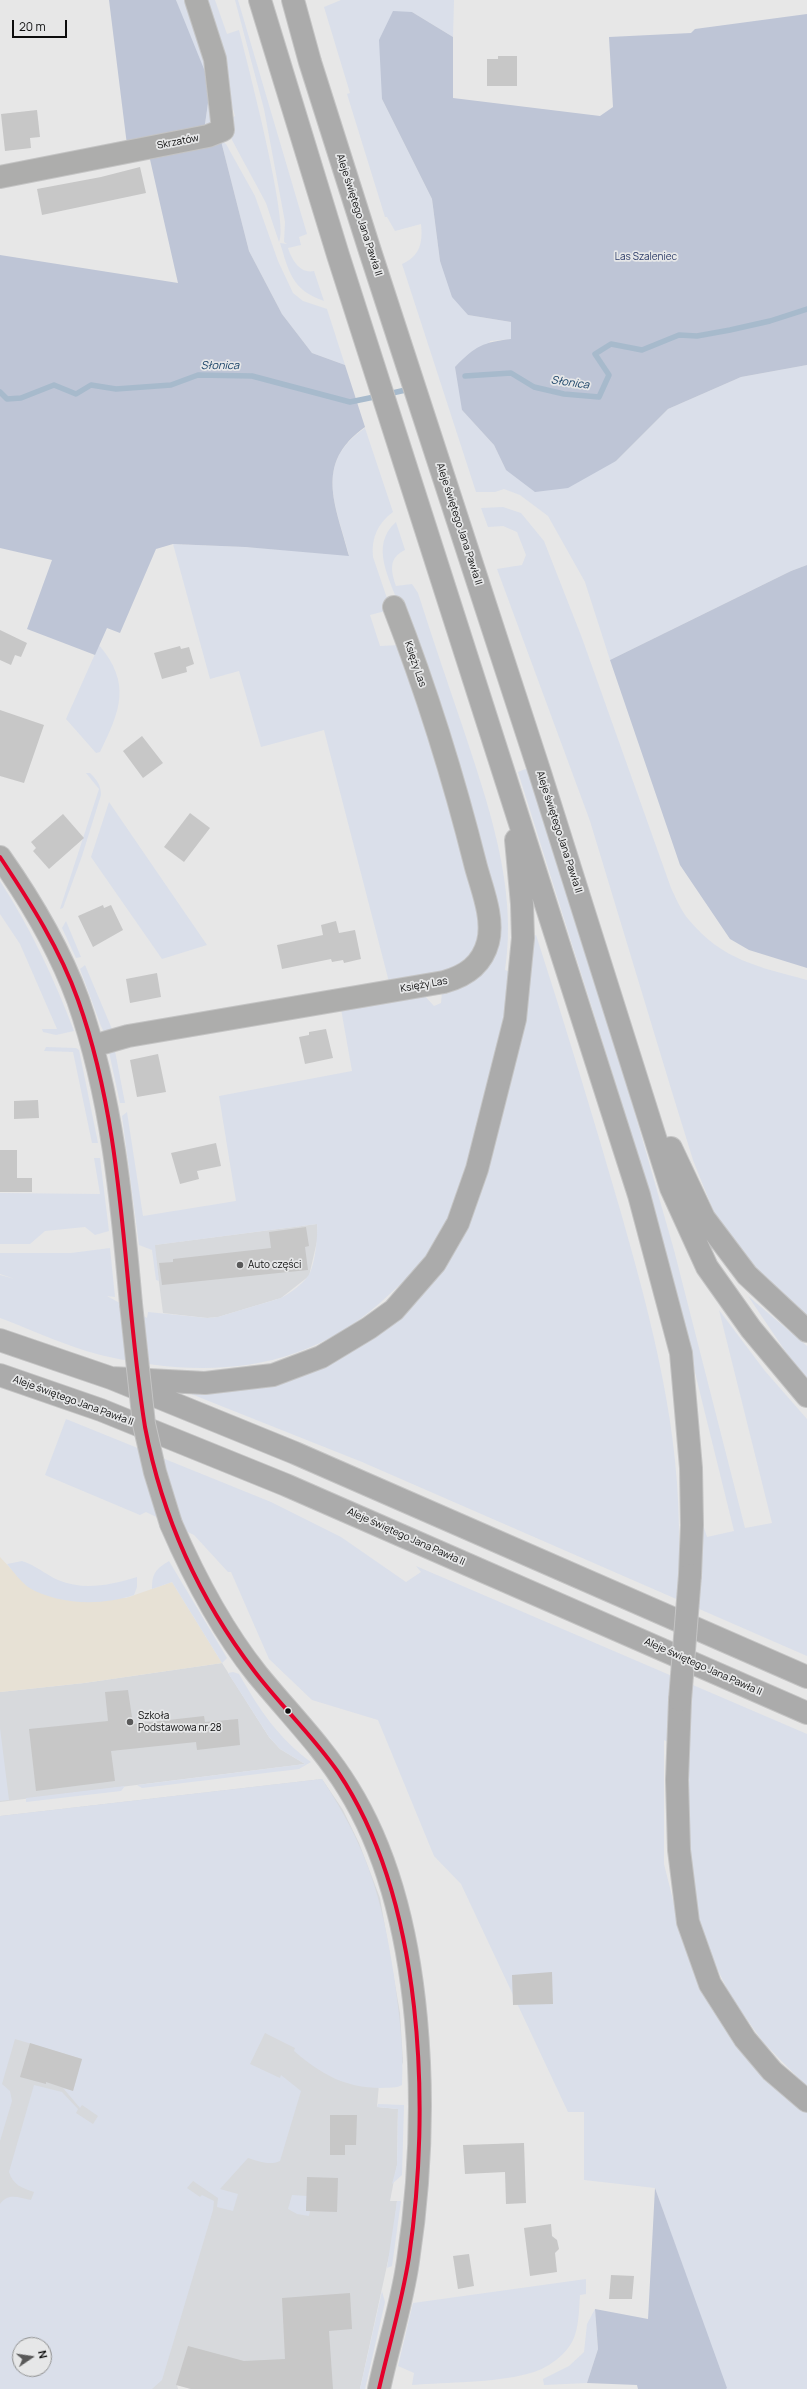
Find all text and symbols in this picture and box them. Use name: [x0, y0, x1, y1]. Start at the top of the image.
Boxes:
scale bar: [14, 12, 69, 38]
text: 20 m: [19, 18, 46, 35]
street label: Skrzatów: [156, 132, 200, 152]
street label: Aleje świętego Jana Pawła II: [334, 153, 384, 277]
park label: Las Szaleniec: [615, 251, 677, 263]
water label: Słonica: [201, 359, 239, 373]
water label: Słonica: [550, 374, 590, 392]
street label: Aleje świętego Jana Pawła II: [434, 462, 484, 586]
street label: Księży Las: [402, 640, 428, 688]
street label: Aleje świętego Jana Pawła II: [534, 770, 584, 894]
street label: Księży Las: [400, 975, 448, 995]
place label: Auto części: [248, 1259, 301, 1271]
marker: Auto części: [235, 1260, 245, 1270]
street label: Aleje świętego Jana Pawła II: [11, 1374, 135, 1428]
street label: Aleje świętego Jana Pawła II: [345, 1506, 467, 1568]
street label: Aleje świętego Jana Pawła II: [642, 1636, 764, 1698]
unlabelled marker: [283, 1706, 293, 1716]
place label: Szkoła Podstawowa nr 28: [138, 1710, 222, 1734]
marker: Szkoła Podstawowa nr 28: [125, 1717, 135, 1727]
north arrow: [12, 2337, 52, 2377]
text: N: [35, 2349, 51, 2360]

